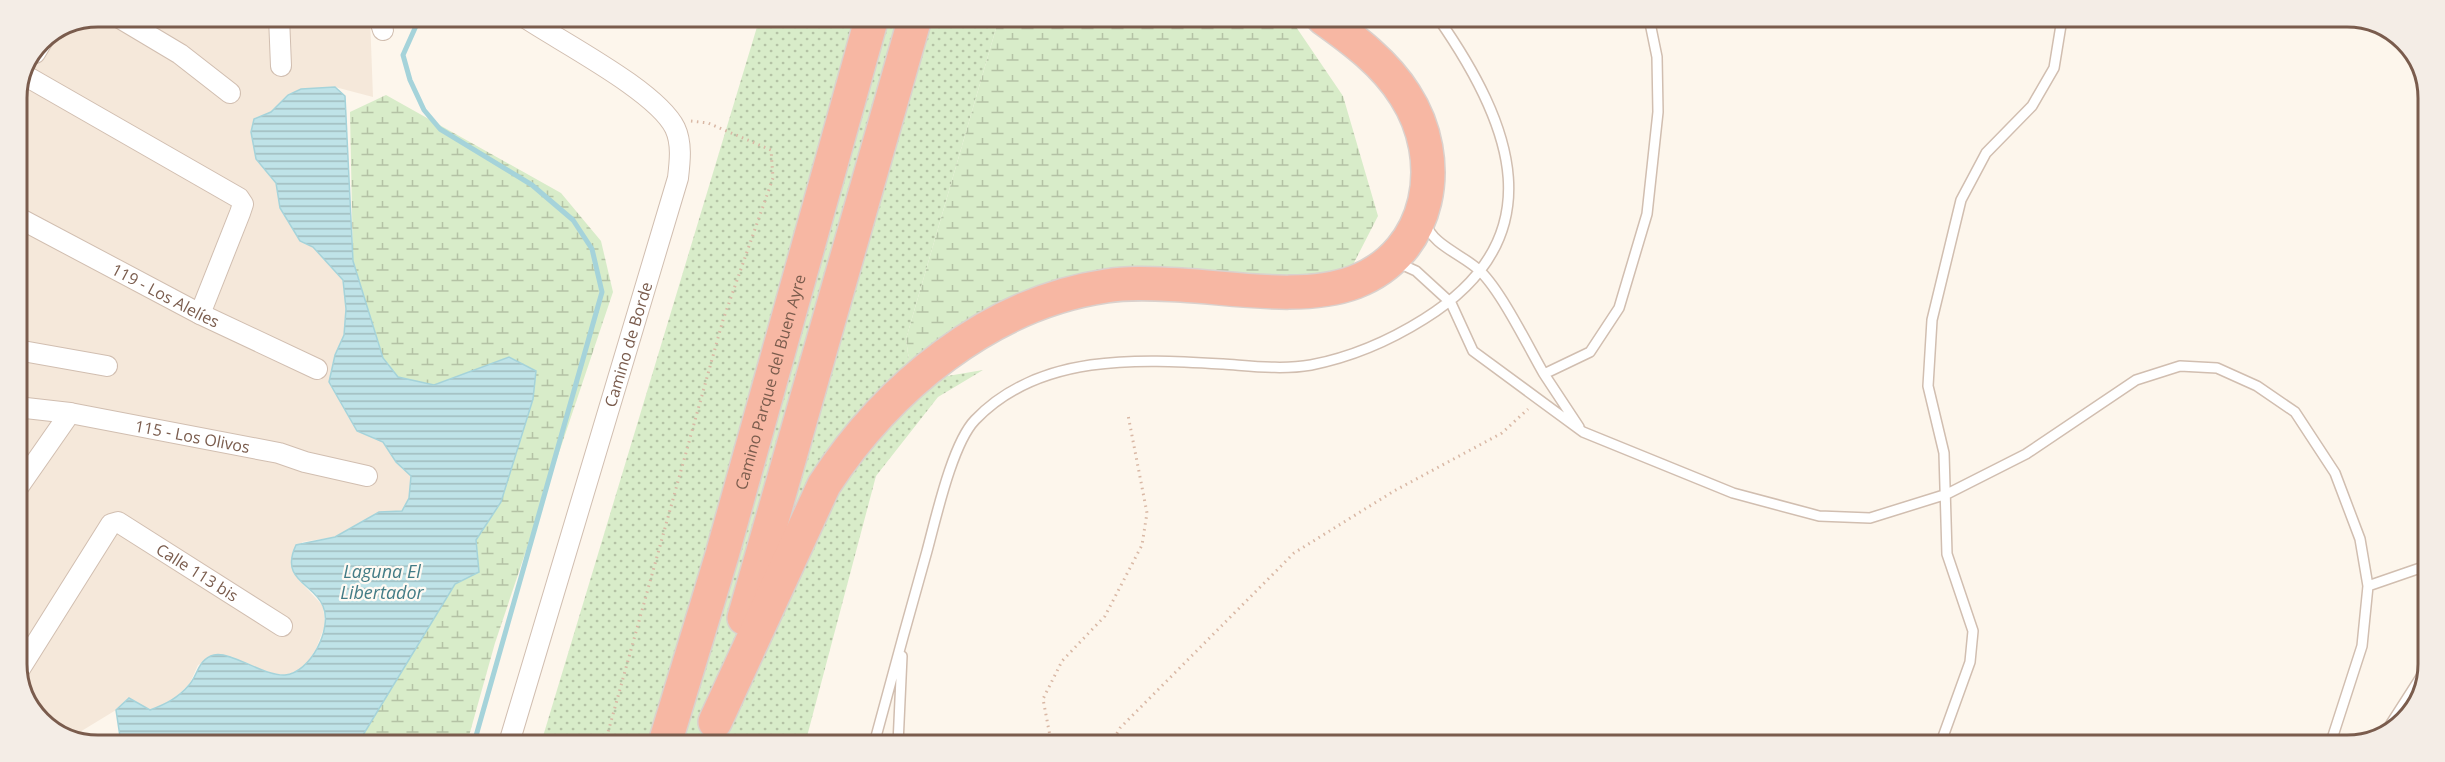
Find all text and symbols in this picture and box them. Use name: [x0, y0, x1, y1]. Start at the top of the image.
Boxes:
street label: 119 - Los Alelíes: [108, 258, 223, 333]
street label: Camino Parque del Buen Ayre: [730, 272, 811, 492]
street label: Camino de Borde: [599, 279, 657, 410]
street label: 115 - Los Olivos: [133, 415, 252, 458]
street label: Calle 113 bis: [152, 538, 243, 607]
water label: Laguna El Libertador: [340, 559, 425, 604]

